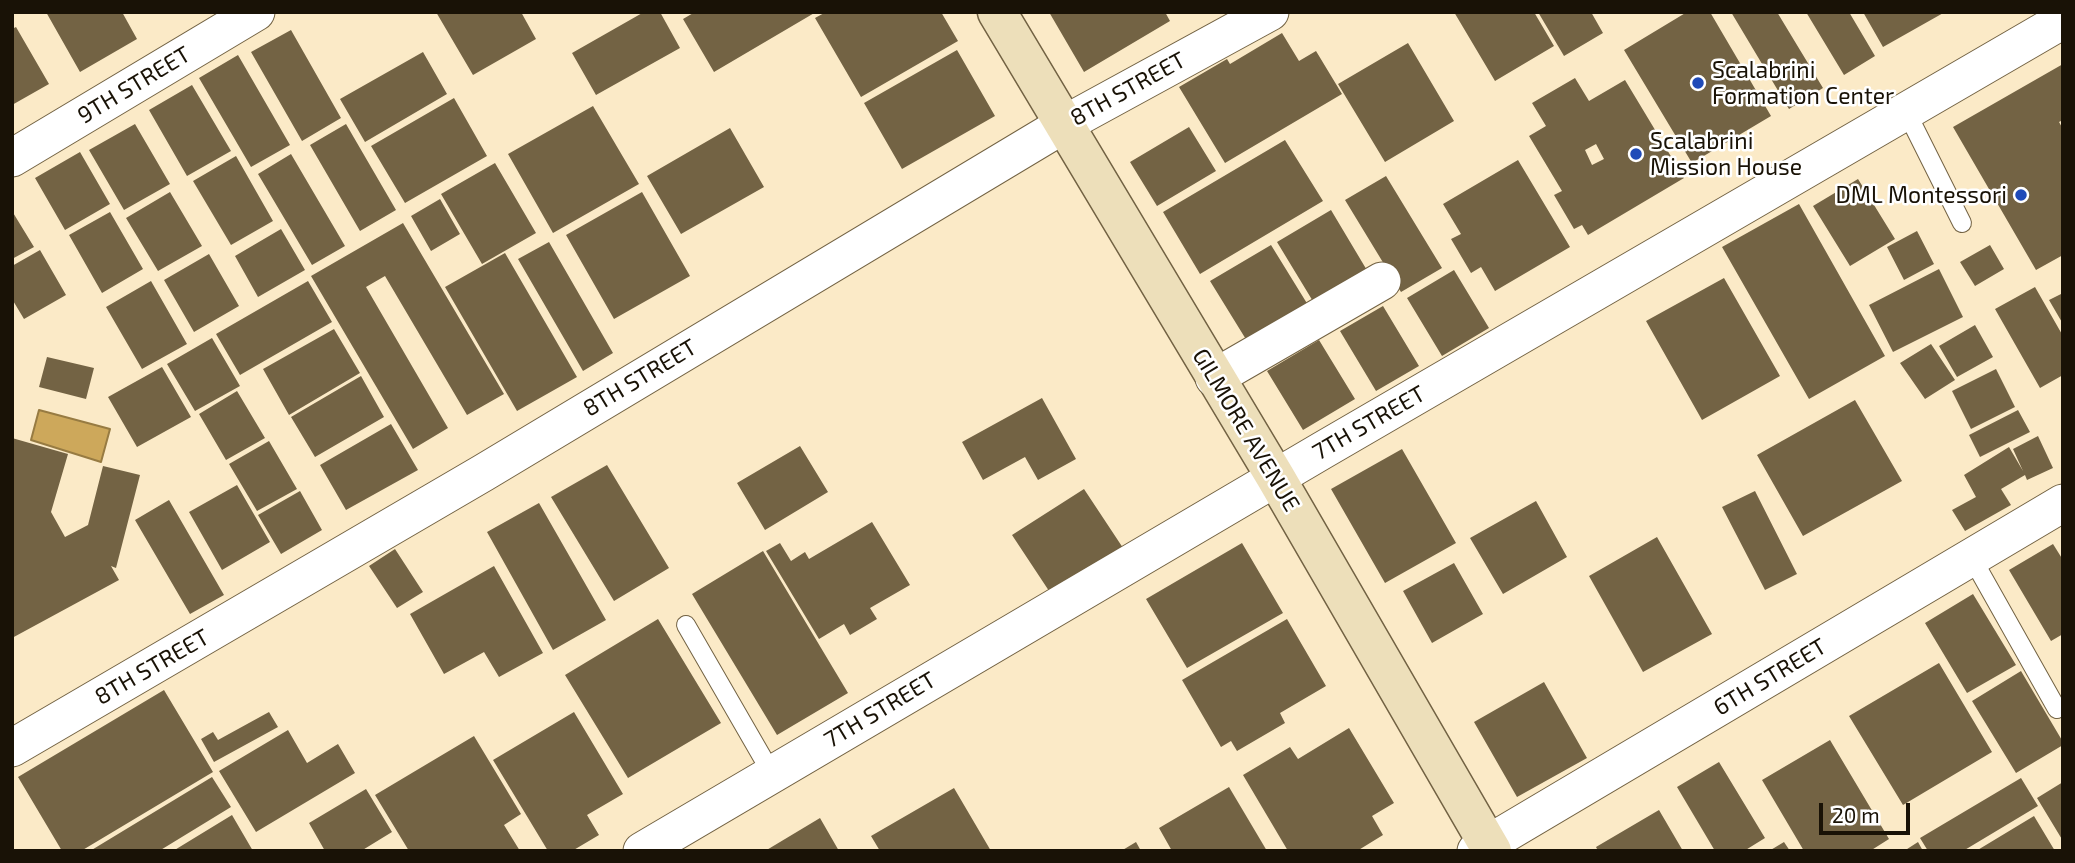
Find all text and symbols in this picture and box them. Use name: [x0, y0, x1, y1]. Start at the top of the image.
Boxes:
street label: 9TH STREET: [73, 41, 195, 129]
street label: 8TH STREET: [1066, 46, 1190, 132]
place label: Scalabrini Formation Center: [1712, 56, 1894, 110]
marker: Scalabrini Formation Center: [1690, 75, 1706, 91]
place label: Scalabrini Mission House: [1650, 127, 1802, 181]
marker: Scalabrini Mission House: [1628, 146, 1644, 162]
place label: DML Montessori: [1836, 181, 2007, 209]
marker: DML Montessori: [2013, 187, 2029, 203]
street label: 8TH STREET: [578, 333, 702, 423]
street label: GILMORE AVENUE: [1187, 344, 1305, 516]
street label: 7TH STREET: [1308, 380, 1430, 466]
street label: 8TH STREET: [90, 623, 214, 711]
street label: 6TH STREET: [1709, 633, 1831, 721]
street label: 7TH STREET: [819, 666, 941, 754]
scale bar: [1823, 790, 1914, 834]
text: 20 m: [1832, 802, 1880, 827]

